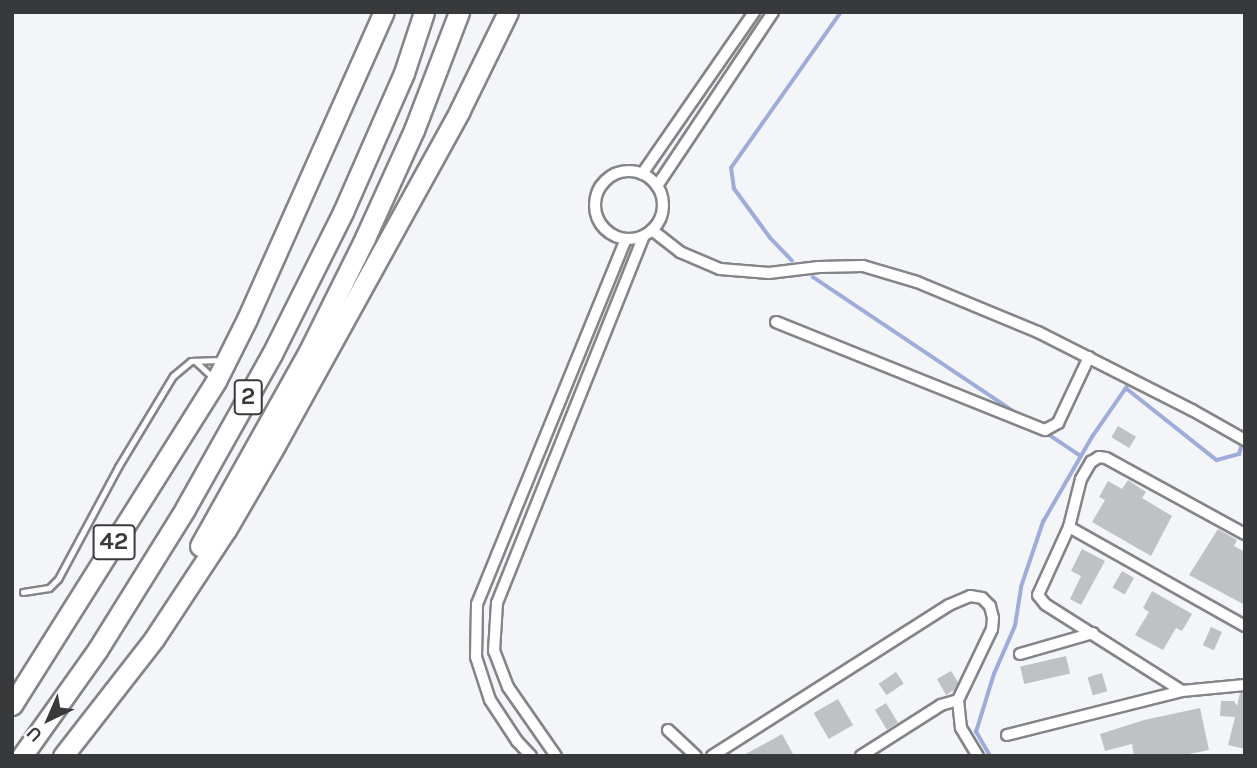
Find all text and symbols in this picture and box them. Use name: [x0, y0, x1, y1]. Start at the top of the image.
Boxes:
road number: 2: [232, 376, 264, 418]
road number: 42: [91, 522, 137, 562]
north arrow: [14, 684, 84, 754]
text: U: [22, 722, 47, 747]

